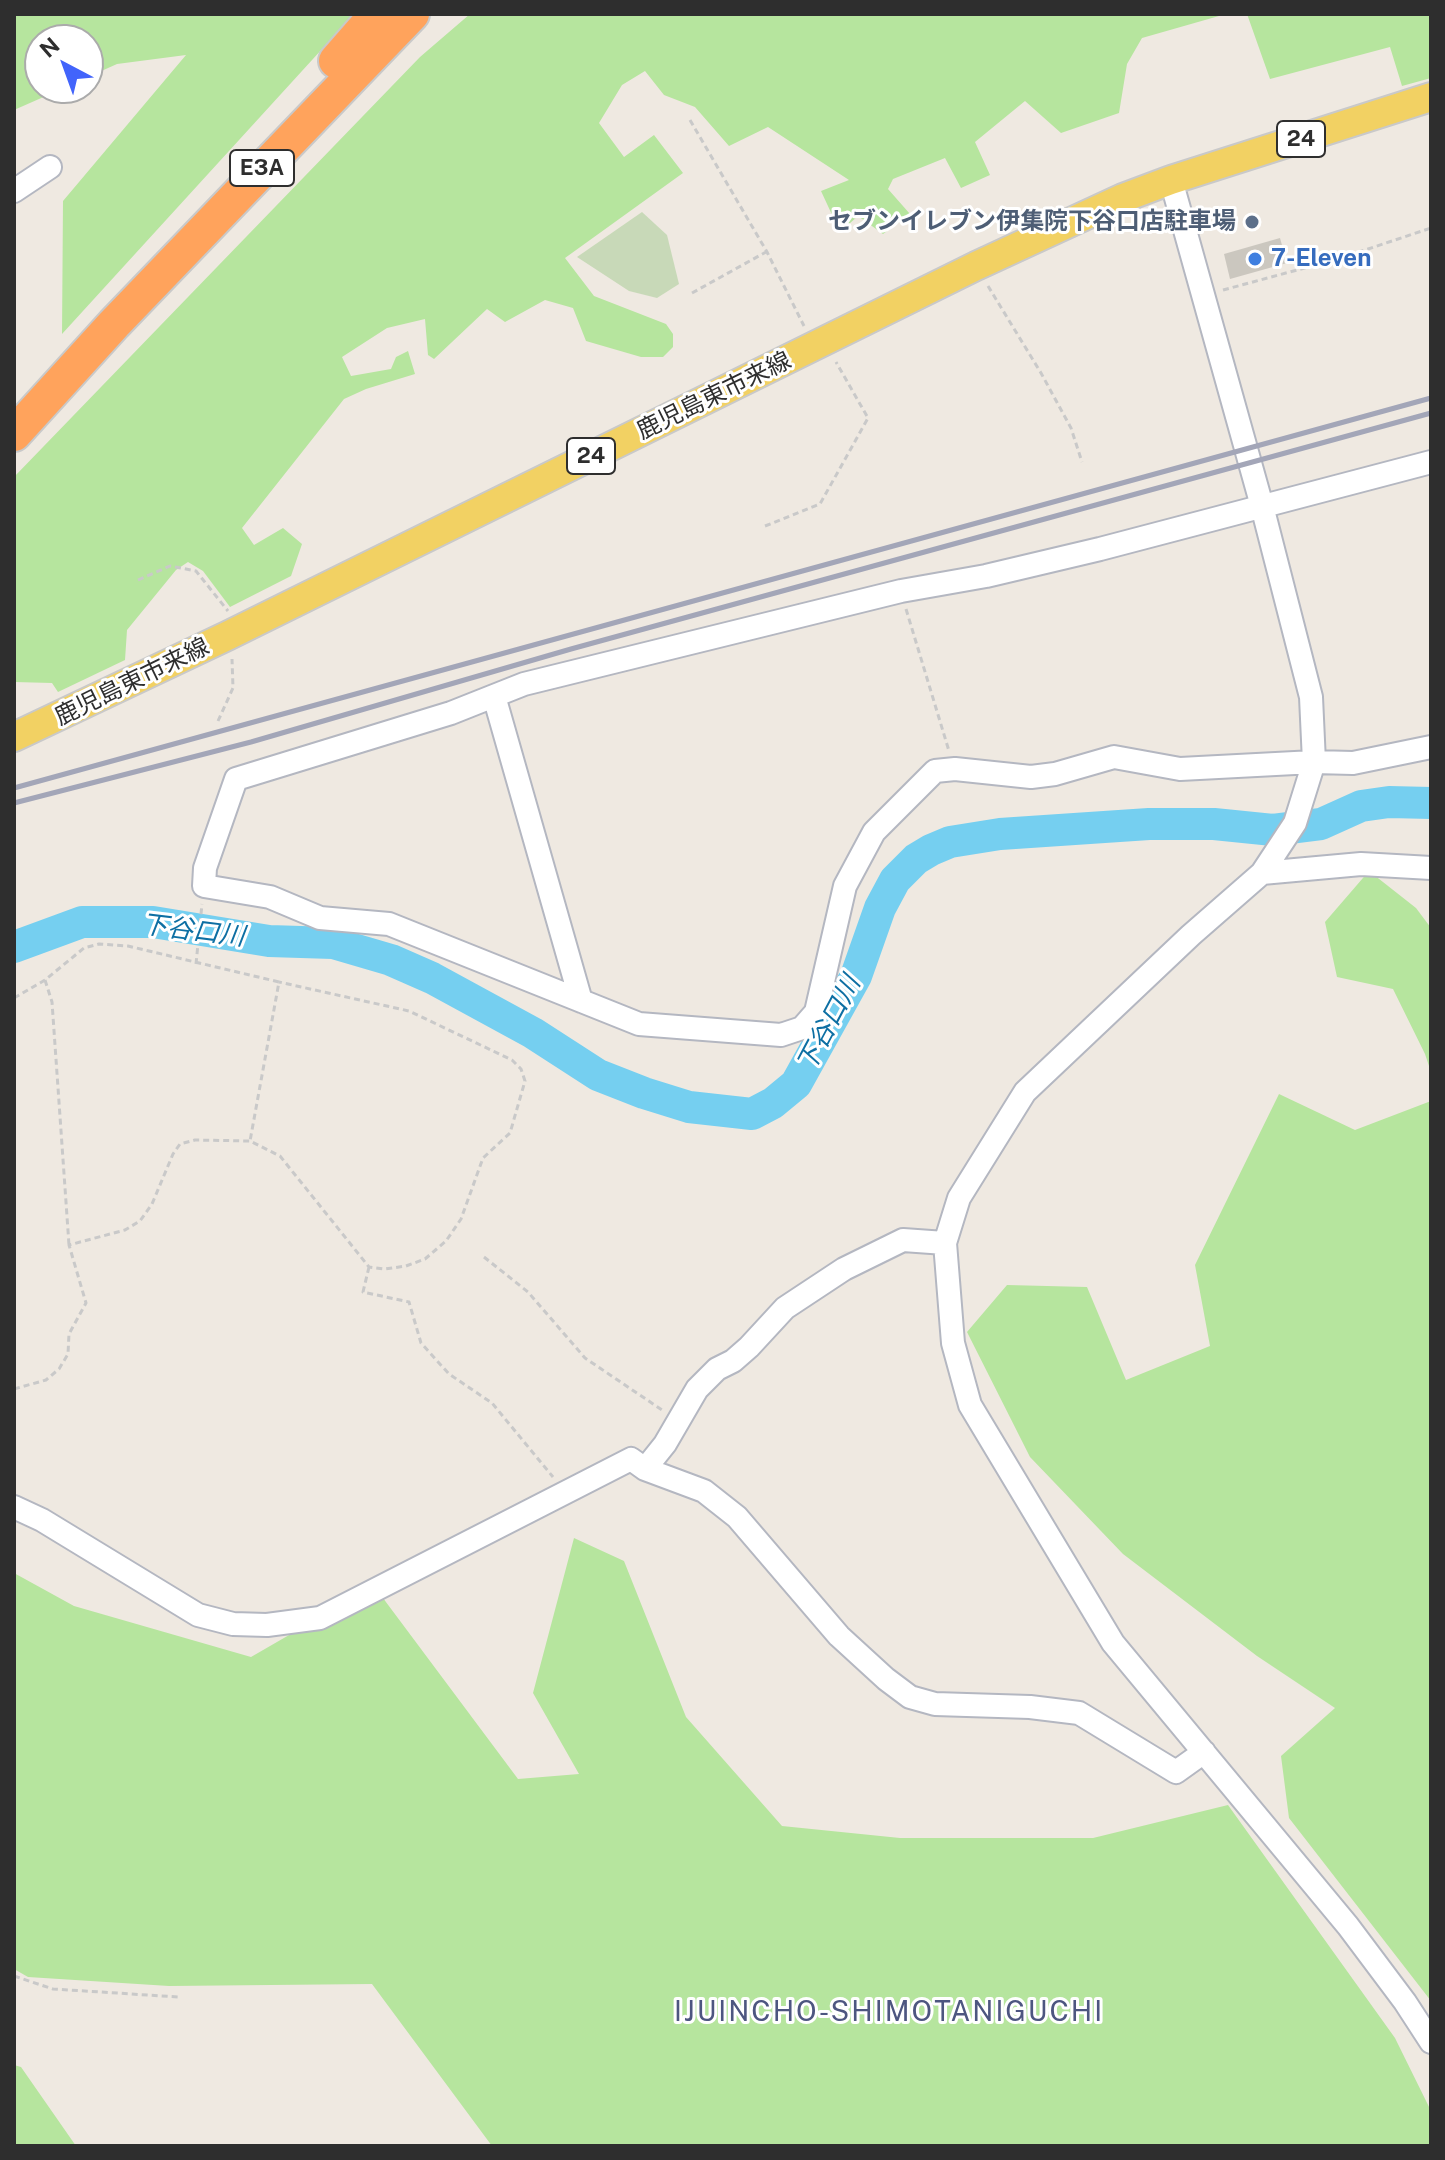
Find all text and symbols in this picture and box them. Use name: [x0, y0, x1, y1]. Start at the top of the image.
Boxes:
north arrow: [24, 24, 104, 104]
text: N: [35, 32, 65, 63]
road number: 24: [1277, 121, 1325, 157]
road number: E3A: [230, 150, 294, 186]
place label: セブンイレブン伊集院下谷口店駐車場: [828, 208, 1236, 236]
marker: セブンイレブン伊集院下谷口店駐車場: [1243, 213, 1261, 231]
place label: 7-Eleven: [1271, 245, 1371, 273]
marker: 7-Eleven: [1246, 250, 1264, 268]
street label: 鹿児島東市来線: [632, 346, 796, 446]
road number: 24: [567, 438, 615, 474]
street label: 鹿児島東市来線: [50, 632, 214, 732]
water label: 下谷口川: [139, 909, 247, 953]
water label: 下谷口川: [791, 971, 867, 1077]
district label: IJUINCHO-SHIMOTANIGUCHI: [674, 1995, 1104, 2029]

